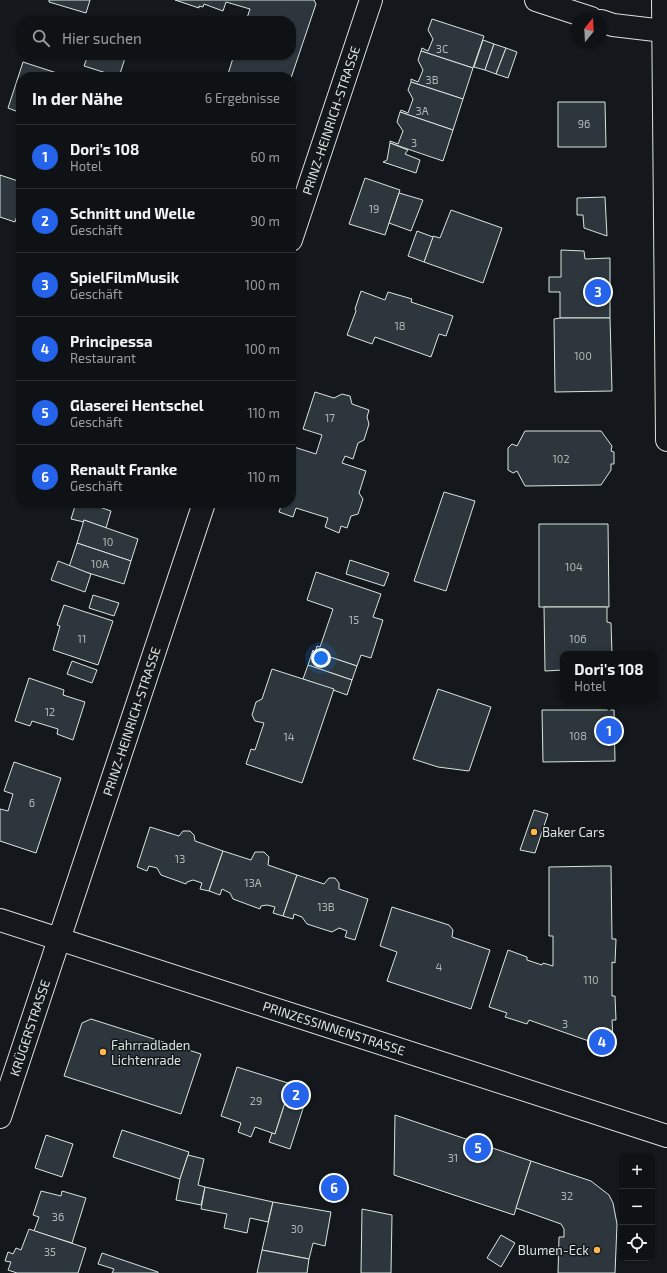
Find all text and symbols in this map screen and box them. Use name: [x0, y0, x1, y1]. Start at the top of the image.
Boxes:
north arrow: [571, 12, 607, 48]
search box: [16, 16, 296, 60]
icon: search: [30, 27, 52, 49]
text: Hier suchen: [62, 29, 142, 47]
house number: 3C: [436, 42, 448, 55]
street label: PRINZ-HEINRICH-STRASSE: [299, 44, 363, 197]
house number: 3B: [426, 73, 439, 86]
text: In der Nähe: [32, 88, 123, 108]
text: 6 Ergebnisse: [205, 90, 280, 106]
house number: 3A: [416, 104, 429, 117]
house number: 96: [578, 117, 590, 130]
house number: 3: [411, 136, 417, 149]
text: Dori's 108: [70, 140, 139, 158]
text: 1: [42, 149, 48, 165]
text: 60 m: [250, 149, 280, 165]
text: Hotel: [70, 158, 102, 174]
house number: 19: [369, 202, 379, 215]
text: Schnitt und Welle: [70, 204, 195, 222]
text: 2: [41, 213, 49, 229]
text: 90 m: [250, 213, 280, 229]
text: Geschäft: [70, 222, 123, 238]
text: SpielFilmMusik: [70, 268, 179, 286]
text: 3: [41, 277, 49, 293]
text: 100 m: [245, 277, 280, 293]
pin: 3: [585, 277, 611, 307]
text: Geschäft: [70, 286, 123, 302]
house number: 18: [394, 319, 406, 332]
text: Principessa: [70, 332, 153, 350]
text: 4: [41, 341, 49, 357]
text: 100 m: [245, 341, 280, 357]
house number: 100: [574, 349, 592, 362]
text: Restaurant: [70, 350, 136, 366]
text: Glaserei Hentschel: [70, 396, 204, 414]
text: 5: [41, 405, 49, 421]
text: 110 m: [248, 405, 280, 421]
house number: 17: [325, 411, 335, 424]
text: Geschäft: [70, 414, 123, 430]
house number: 102: [552, 452, 570, 465]
text: Renault Franke: [70, 460, 177, 478]
text: 6: [41, 469, 49, 485]
text: 110 m: [248, 469, 280, 485]
text: Geschäft: [70, 478, 123, 494]
house number: 10: [102, 535, 114, 548]
house number: 10A: [91, 557, 109, 570]
house number: 104: [565, 560, 583, 573]
house number: 15: [349, 613, 359, 626]
house number: 11: [78, 632, 86, 645]
house number: 106: [569, 632, 587, 645]
street label: PRINZ-HEINRICH-STRASSE: [99, 645, 164, 798]
your location: [311, 648, 331, 668]
popup: [560, 651, 658, 703]
text: Dori's 108: [574, 660, 644, 678]
text: Hotel: [574, 678, 606, 694]
house number: 12: [45, 705, 55, 718]
pin: 1: [596, 716, 622, 746]
house number: 108: [569, 729, 587, 742]
house number: 14: [283, 730, 295, 743]
house number: 6: [29, 796, 35, 809]
place label: Baker Cars: [542, 824, 605, 840]
marker: Baker Cars: [529, 827, 539, 837]
house number: 13: [175, 852, 185, 865]
house number: 13A: [244, 876, 262, 889]
house number: 13B: [317, 900, 335, 913]
house number: 4: [436, 960, 443, 973]
house number: 110: [583, 973, 599, 986]
street label: KRÜGERSTRASSE: [6, 977, 53, 1078]
street label: PRINZESSINNENSTRASSE: [261, 998, 407, 1059]
house number: 3: [562, 1017, 568, 1030]
pin: 4: [589, 1027, 615, 1057]
place label: Fahrradladen Lichtenrade: [111, 1037, 190, 1068]
marker: Fahrradladen Lichtenrade: [98, 1047, 108, 1057]
pin: 2: [283, 1080, 309, 1110]
house number: 29: [250, 1094, 262, 1107]
pin: 5: [465, 1133, 491, 1163]
house number: 31: [448, 1151, 458, 1164]
map controls: [619, 1153, 655, 1261]
button: +: [619, 1153, 655, 1189]
pin: 6: [321, 1173, 347, 1203]
house number: 32: [561, 1189, 573, 1202]
button: −: [619, 1189, 655, 1225]
house number: 36: [52, 1210, 64, 1223]
house number: 30: [291, 1222, 303, 1235]
button: locate: [619, 1225, 655, 1261]
place label: Blumen-Eck: [518, 1242, 589, 1258]
house number: 35: [44, 1245, 56, 1258]
marker: Blumen-Eck: [592, 1245, 602, 1255]

